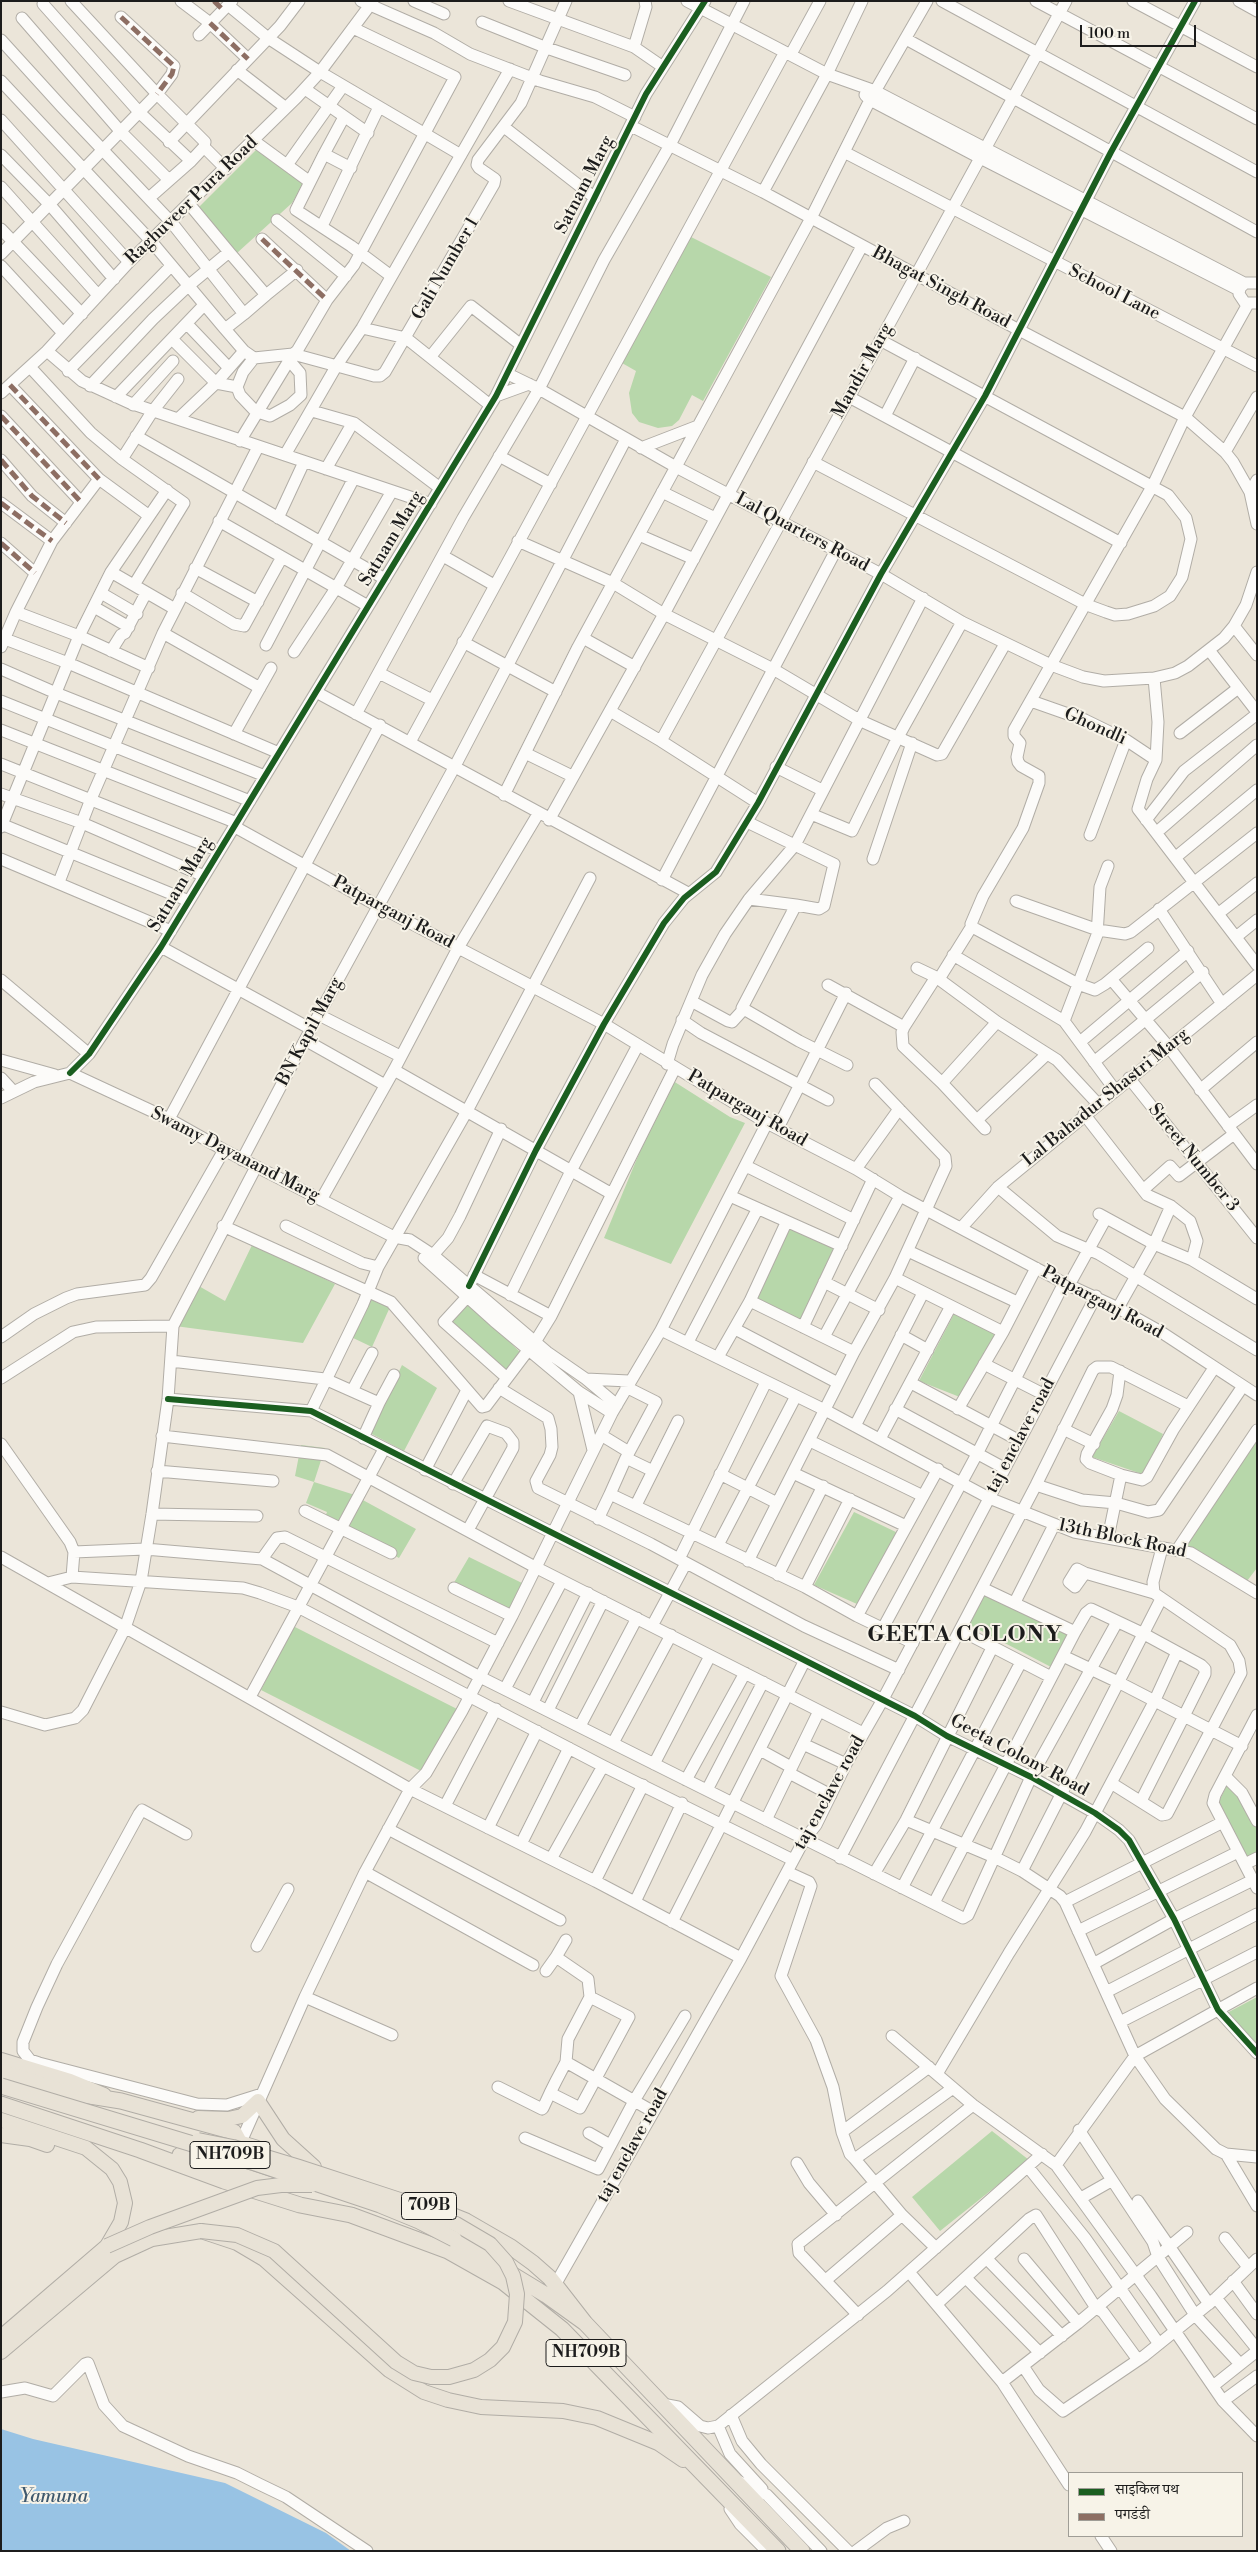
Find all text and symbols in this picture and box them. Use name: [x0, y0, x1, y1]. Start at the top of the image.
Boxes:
scale bar: [1083, 15, 1199, 47]
text: 100 m: [1088, 24, 1130, 43]
street label: Raghuveer Pura Road: [121, 132, 263, 270]
street label: Satnam Marg: [551, 132, 619, 238]
street label: Gali Number 1: [408, 214, 484, 324]
street label: Bhagat Singh Road: [868, 242, 1014, 334]
street label: School Lane: [1064, 261, 1164, 325]
street label: Mandir Marg: [828, 320, 898, 422]
street label: Satnam Marg: [355, 488, 429, 590]
street label: Lal Quarters Road: [731, 489, 873, 577]
street label: Ghondli: [1060, 704, 1130, 750]
street label: Satnam Marg: [144, 834, 218, 936]
street label: Patparganj Road: [329, 872, 457, 954]
street label: BN Kapil Marg: [272, 974, 348, 1090]
street label: Lal Bahadur Shastri Marg: [1018, 1024, 1194, 1172]
street label: Patparganj Road: [683, 1066, 811, 1152]
street label: Street Number 3: [1143, 1100, 1243, 1216]
street label: Swamy Dayanand Marg: [147, 1103, 323, 1207]
street label: Patparganj Road: [1038, 1262, 1166, 1344]
street label: taj enclave road: [982, 1375, 1060, 1497]
street label: 13th Block Road: [1056, 1515, 1188, 1563]
district label: GEETA COLONY: [866, 1623, 1064, 1649]
street label: Geeta Colony Road: [946, 1710, 1092, 1802]
street label: taj enclave road: [790, 1732, 870, 1854]
street label: taj enclave road: [593, 2085, 673, 2207]
road number: NH709B: [190, 2142, 270, 2168]
road number: 709B: [402, 2192, 456, 2220]
road number: NH709B: [546, 2340, 626, 2366]
legend: [1068, 2472, 1243, 2537]
text: साइकिल पथ: [1115, 2480, 1179, 2499]
water label: Yamuna: [20, 2486, 88, 2508]
text: पगडंडी: [1115, 2505, 1150, 2524]

